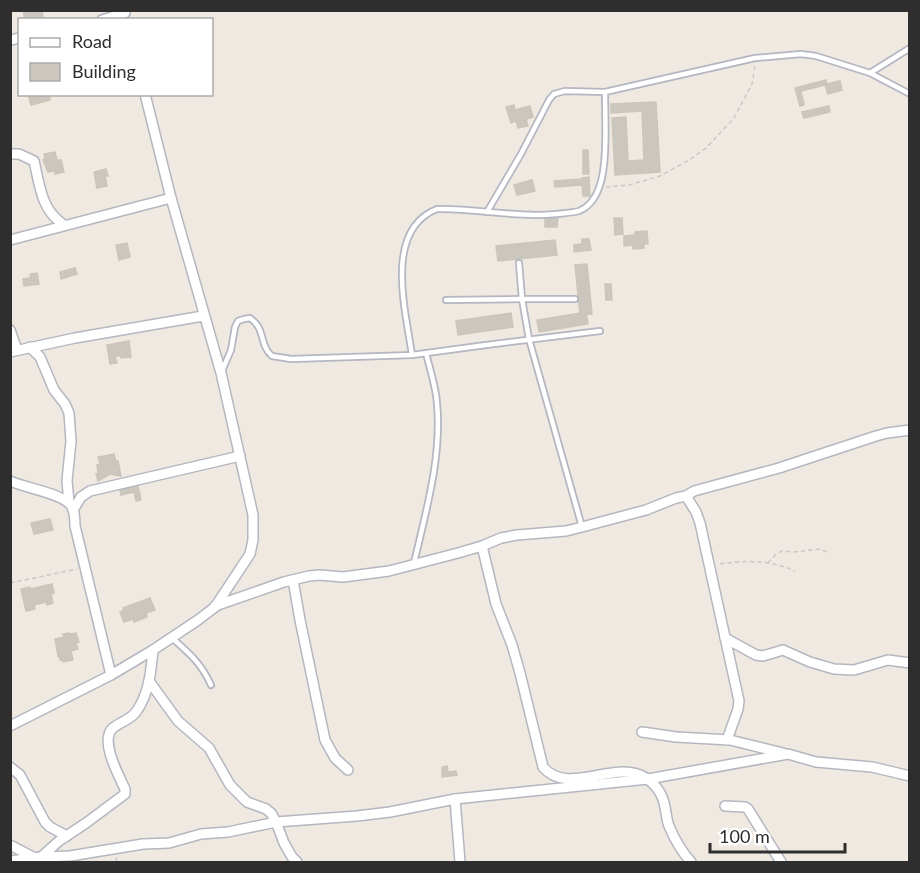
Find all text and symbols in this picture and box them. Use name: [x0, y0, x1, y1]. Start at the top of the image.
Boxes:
legend: [18, 18, 213, 96]
text: Road: [72, 30, 112, 52]
text: Building: [72, 60, 136, 82]
scale bar: [710, 816, 845, 854]
text: 100 m: [719, 825, 770, 847]

